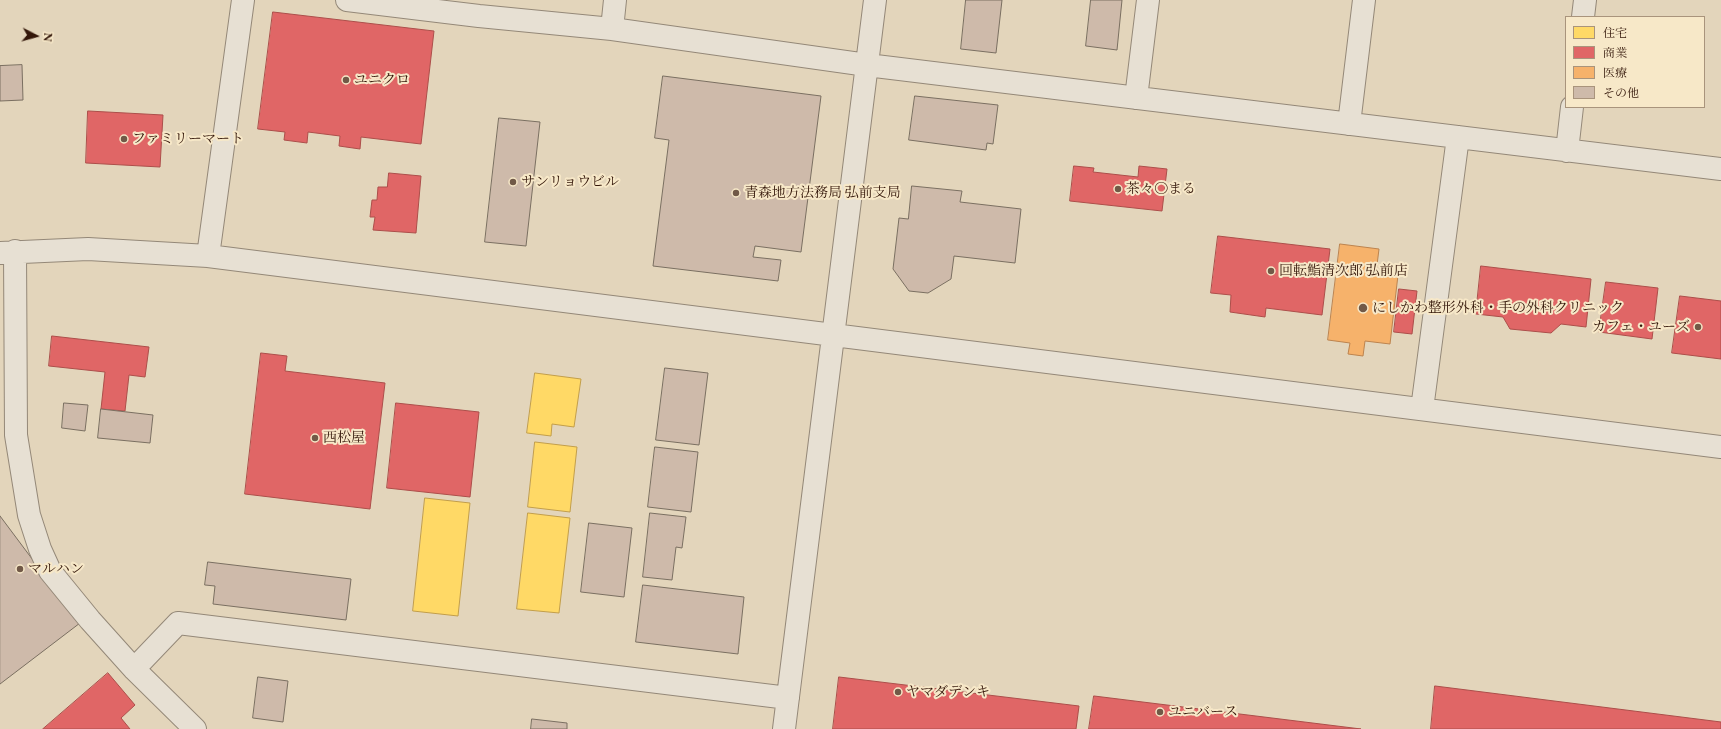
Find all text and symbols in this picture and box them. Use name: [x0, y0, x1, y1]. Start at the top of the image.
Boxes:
north arrow: [16, 16, 56, 56]
legend: [1565, 16, 1705, 108]
text: 住宅: [1603, 25, 1627, 41]
text: N: [41, 32, 55, 42]
text: 商業: [1603, 45, 1627, 61]
text: 医療: [1603, 65, 1627, 81]
place label: ユニクロ: [354, 72, 410, 88]
marker: ユニクロ: [341, 75, 351, 85]
text: その他: [1603, 85, 1639, 101]
place label: ファミリーマート: [132, 131, 244, 147]
marker: ファミリーマート: [119, 134, 129, 144]
place label: サンリョウビル: [521, 174, 619, 190]
marker: サンリョウビル: [508, 177, 518, 187]
place label: 茶々〇まる: [1126, 181, 1196, 197]
marker: 茶々〇まる: [1113, 184, 1123, 194]
place label: 青森地方法務局 弘前支局: [744, 185, 901, 201]
marker: 青森地方法務局 弘前支局: [731, 188, 741, 198]
place label: 回転鮨清次郎 弘前店: [1279, 263, 1408, 279]
marker: 回転鮨清次郎 弘前店: [1266, 266, 1276, 276]
place label: にしかわ整形外科・手の外科クリニック: [1372, 300, 1624, 316]
marker: にしかわ整形外科・手の外科クリニック: [1357, 302, 1369, 314]
place label: カフェ・ユーズ: [1592, 319, 1690, 335]
marker: カフェ・ユーズ: [1693, 322, 1703, 332]
place label: 西松屋: [323, 430, 365, 446]
marker: 西松屋: [310, 433, 320, 443]
place label: マルハン: [28, 561, 84, 577]
marker: マルハン: [15, 564, 25, 574]
place label: ヤマダデンキ: [906, 684, 990, 700]
marker: ヤマダデンキ: [893, 687, 903, 697]
place label: ユニバース: [1168, 704, 1238, 720]
marker: ユニバース: [1155, 707, 1165, 717]

